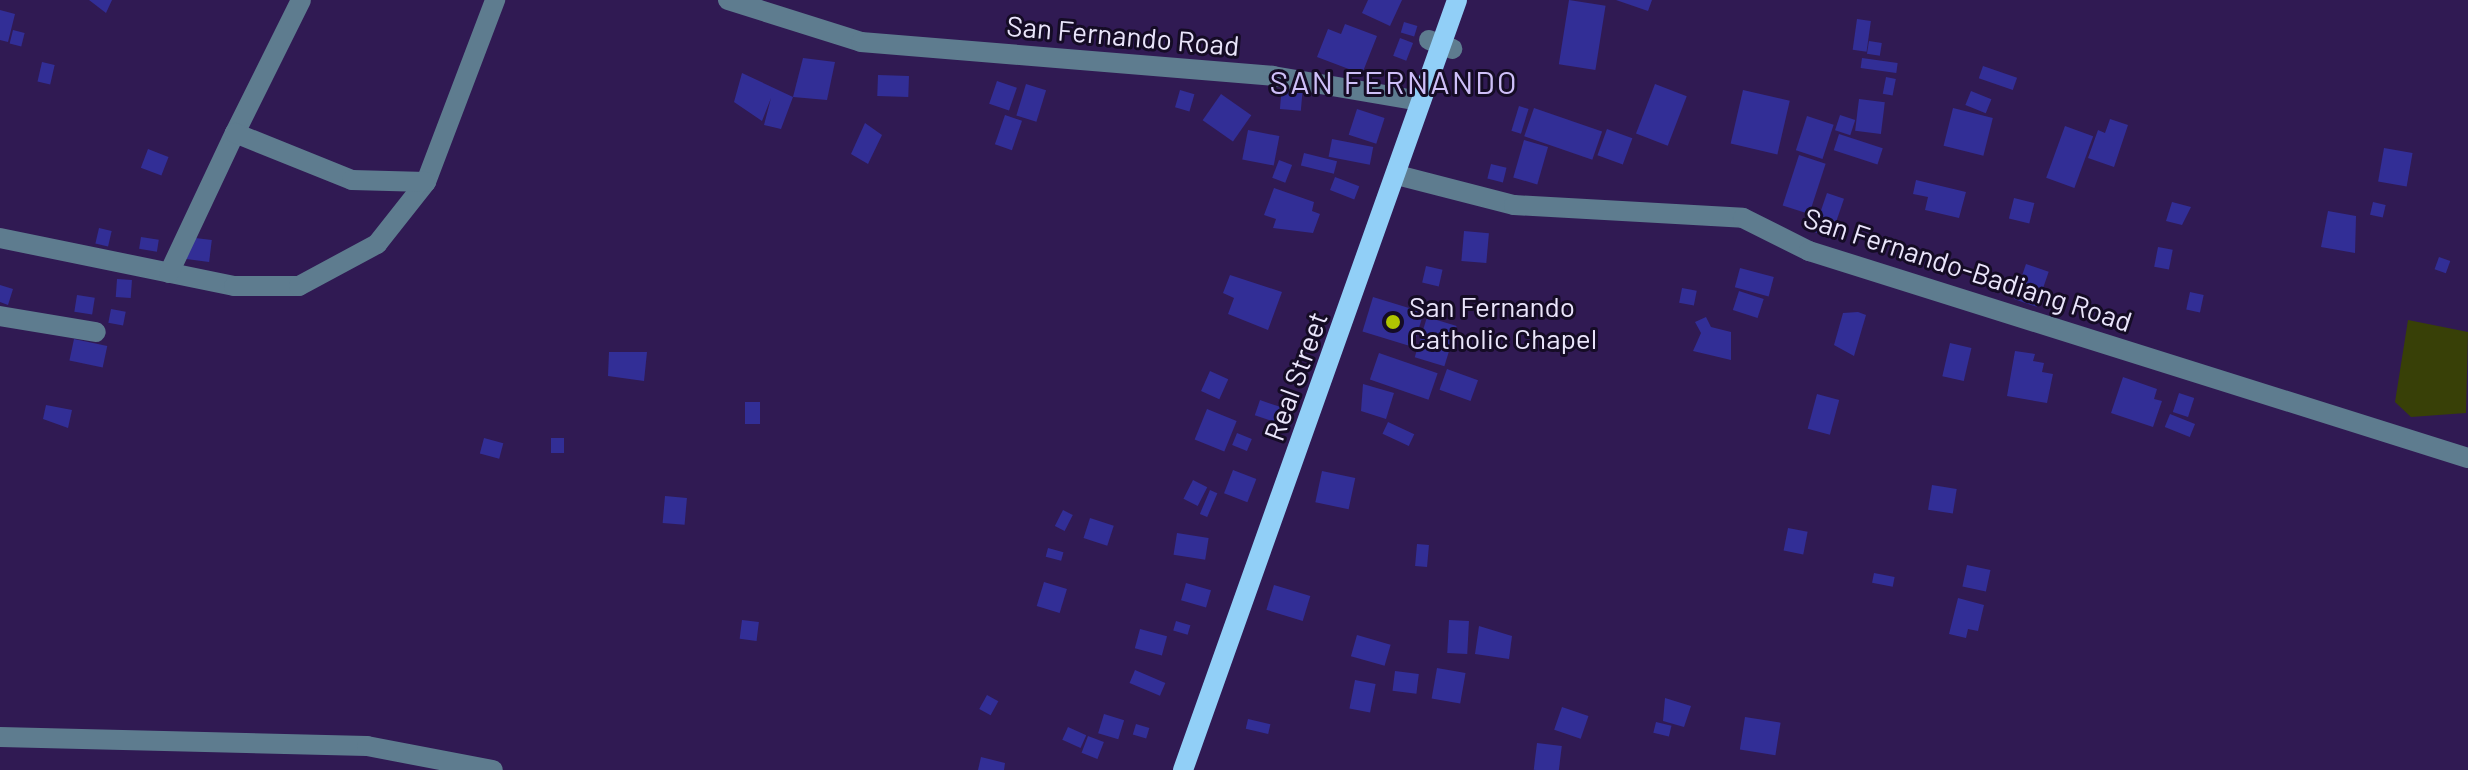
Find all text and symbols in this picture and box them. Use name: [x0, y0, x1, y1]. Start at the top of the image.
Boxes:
street label: San Fernando Road: [1005, 8, 1241, 62]
district label: SAN FERNANDO: [1269, 62, 1519, 100]
street label: San Fernando-Badiang Road: [1800, 200, 2136, 338]
place label: San Fernando Catholic Chapel: [1409, 289, 1597, 355]
street label: Real Street: [1256, 307, 1334, 445]
marker: San Fernando Catholic Chapel: [1384, 313, 1402, 331]

